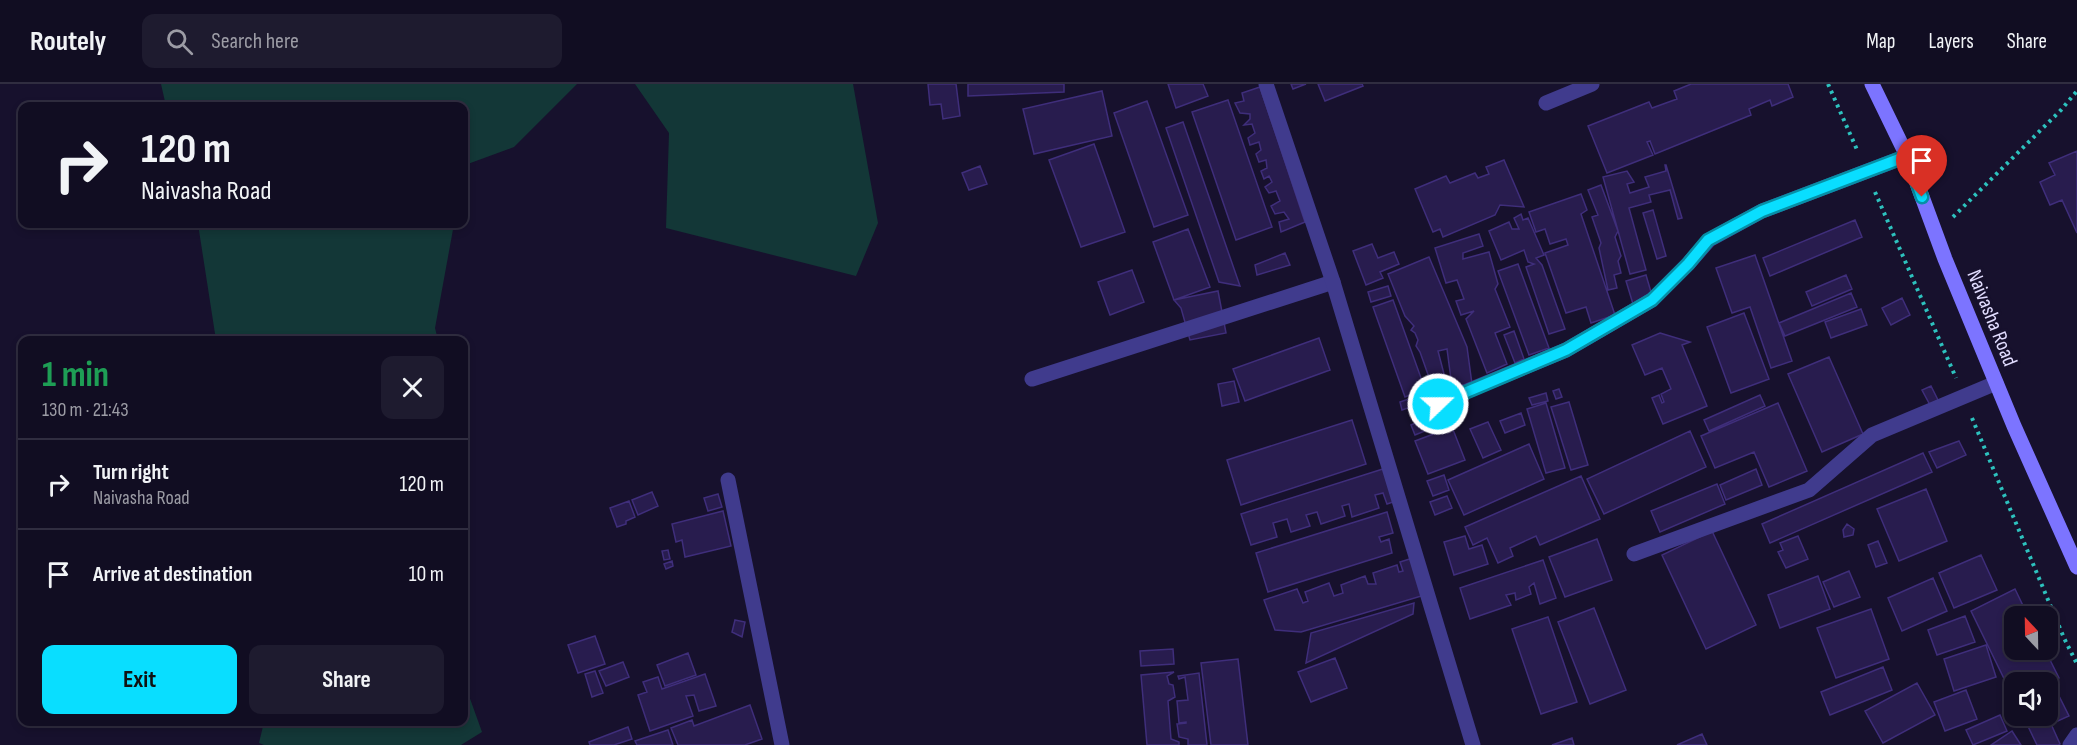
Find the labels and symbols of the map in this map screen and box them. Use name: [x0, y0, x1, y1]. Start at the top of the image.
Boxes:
pin: [1896, 135, 1947, 197]
street label: Naivasha Road: [1961, 266, 2023, 370]
position arrow: [1406, 372, 1470, 436]
north arrow: [2004, 606, 2058, 660]

